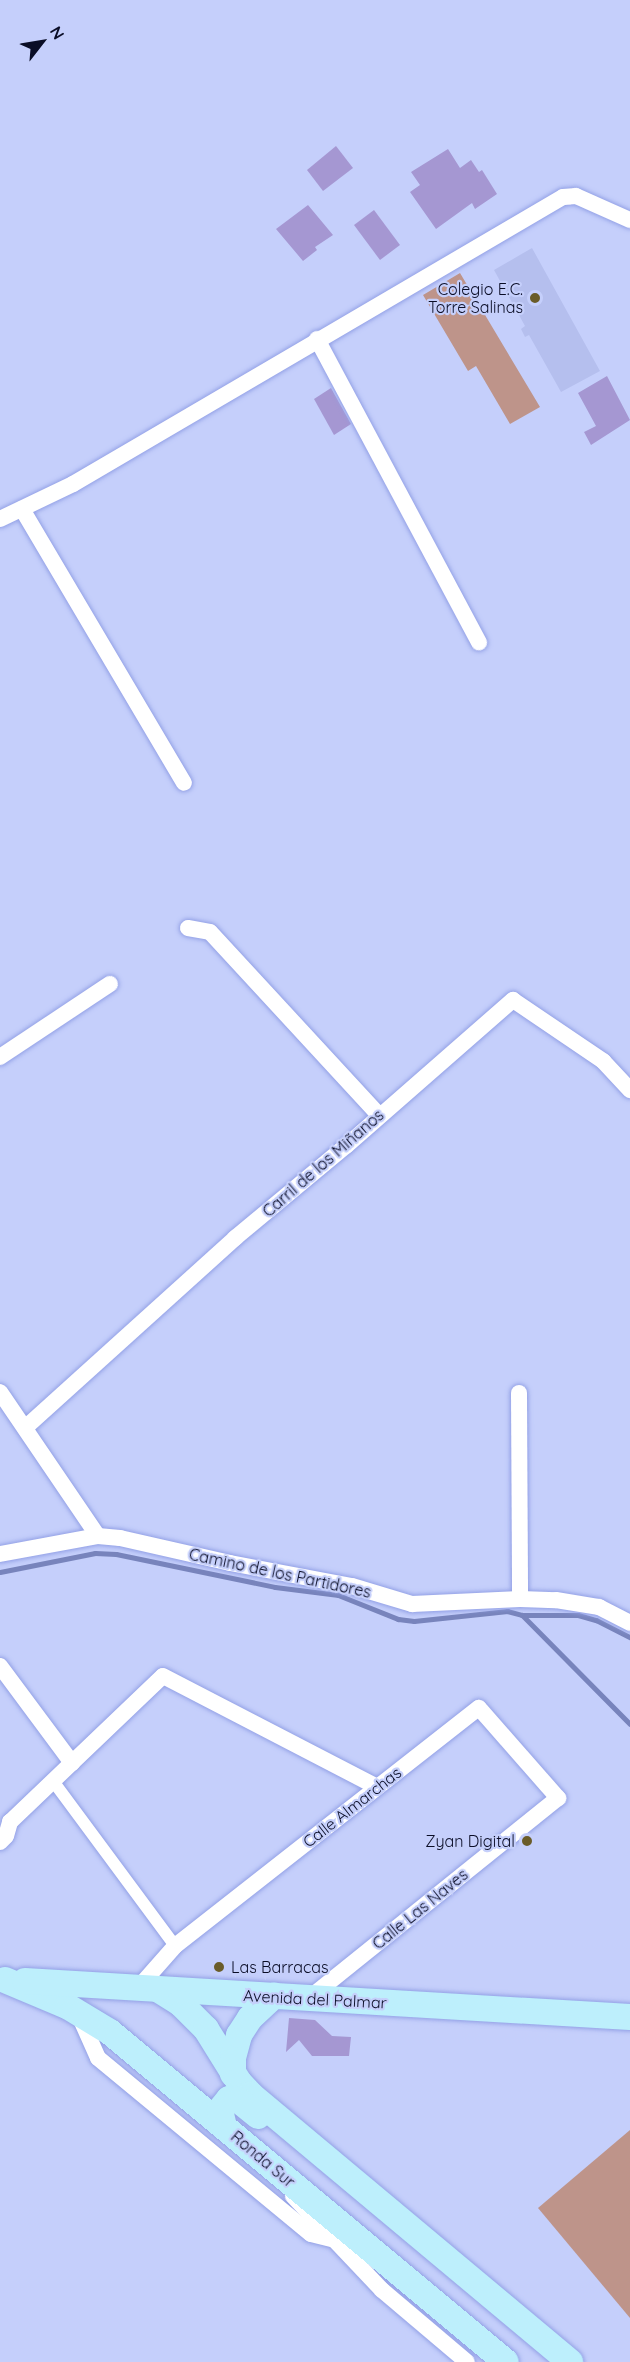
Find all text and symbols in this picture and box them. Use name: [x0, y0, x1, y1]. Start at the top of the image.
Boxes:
north arrow: [12, 12, 72, 72]
text: N: [46, 23, 69, 43]
place label: Colegio E.C. Torre Salinas: [428, 279, 523, 317]
marker: Colegio E.C. Torre Salinas: [528, 291, 542, 305]
street label: Carril de los Miñanos: [259, 1105, 387, 1221]
street label: Camino de los Partidores: [187, 1544, 373, 1602]
street label: Calle Almarchas: [299, 1763, 405, 1851]
place label: Zyan Digital: [425, 1831, 515, 1851]
marker: Zyan Digital: [520, 1834, 534, 1848]
street label: Calle Las Naves: [369, 1865, 471, 1953]
place label: Las Barracas: [231, 1957, 329, 1977]
marker: Las Barracas: [212, 1960, 226, 1974]
street label: Avenida del Palmar: [243, 1986, 387, 2012]
street label: Ronda Sur: [227, 2127, 299, 2191]

